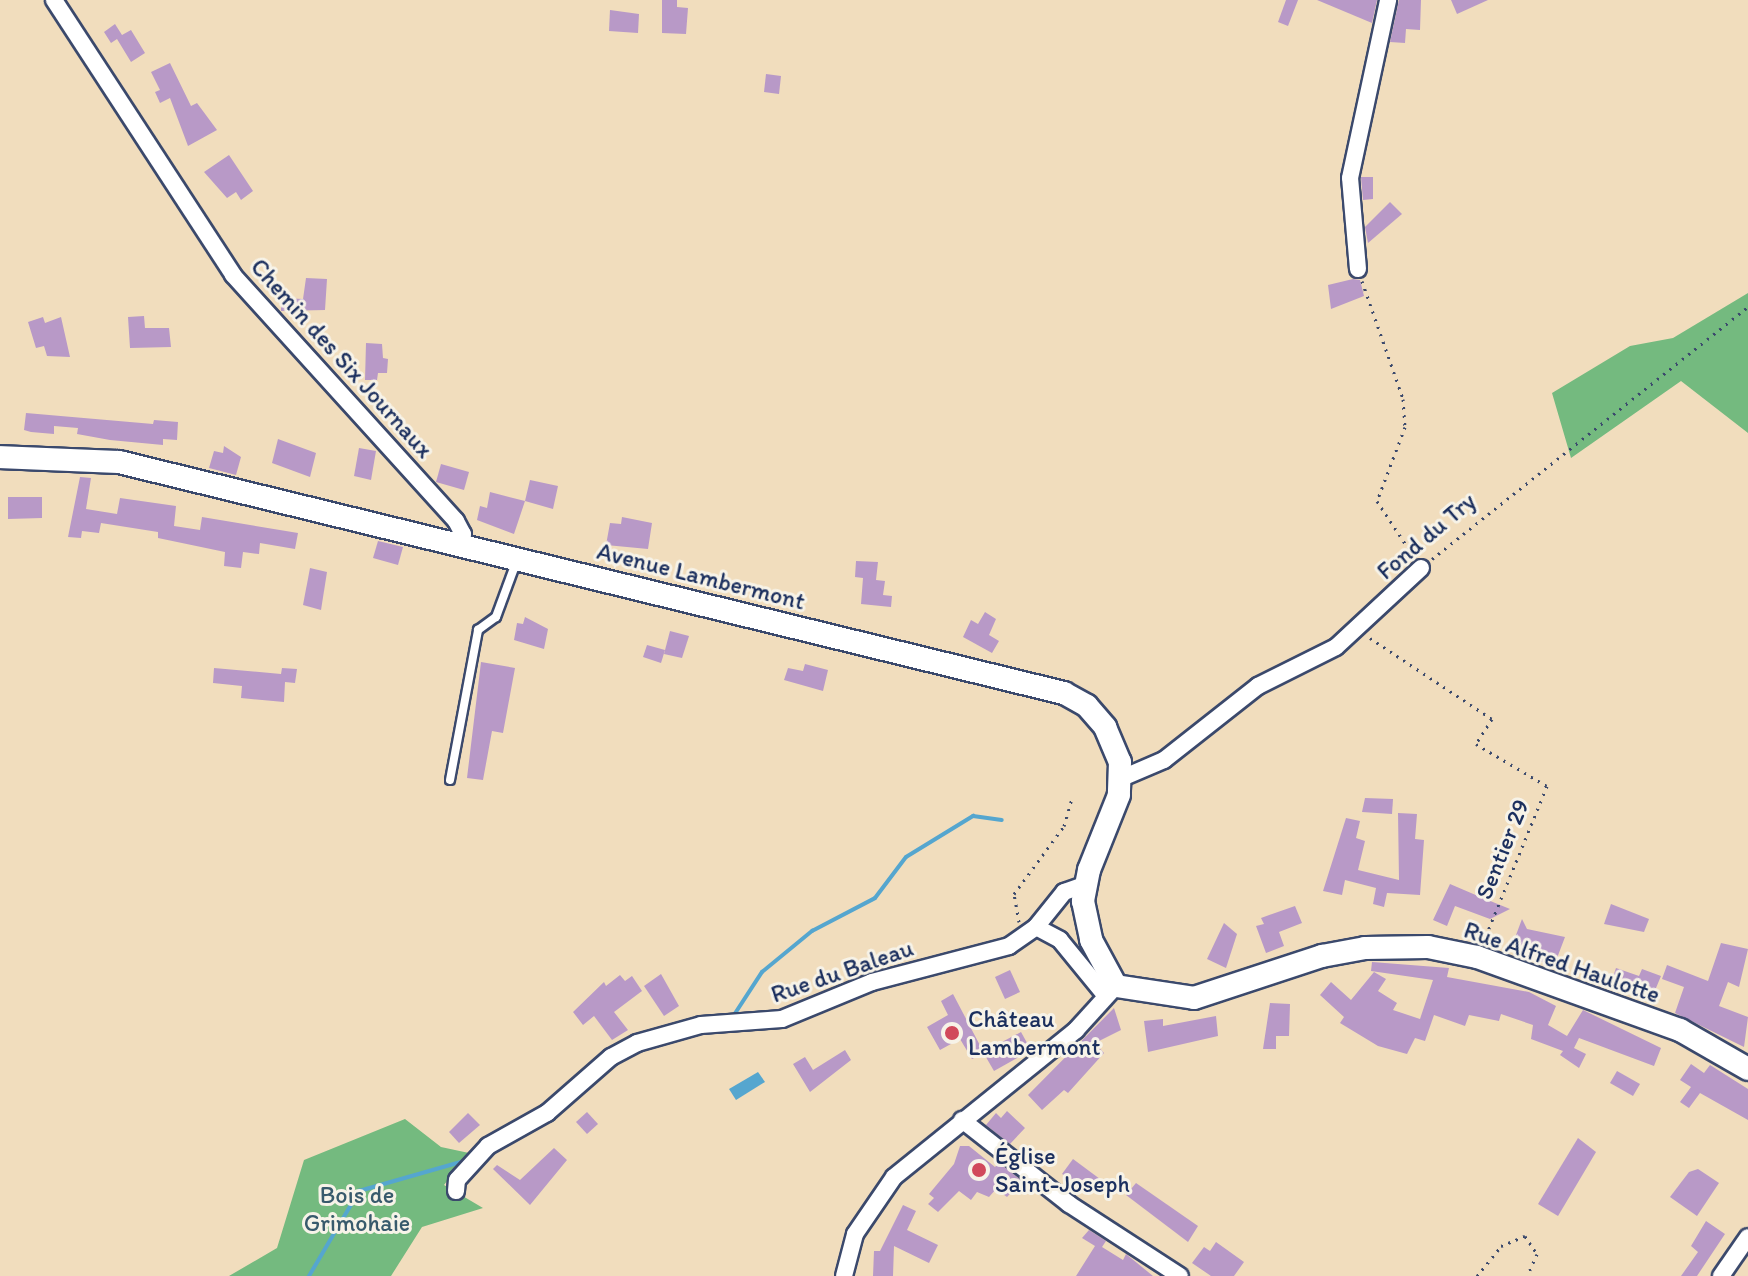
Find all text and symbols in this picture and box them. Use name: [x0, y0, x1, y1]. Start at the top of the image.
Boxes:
street label: Chemin des Six Journaux: [245, 252, 439, 464]
street label: Fond du Try: [1371, 486, 1481, 586]
street label: Avenue Lambermont: [594, 536, 808, 616]
street label: Sentier 29: [1469, 795, 1535, 903]
street label: Rue Alfred Haulotte: [1460, 915, 1664, 1009]
street label: Rue du Baleau: [767, 933, 917, 1009]
place label: Château Lambermont: [968, 1005, 1100, 1061]
marker: Château Lambermont: [943, 1024, 961, 1042]
place label: Église Saint-Joseph: [995, 1142, 1130, 1198]
marker: Église Saint-Joseph: [970, 1161, 988, 1179]
park label: Bois de Grimohaie: [304, 1181, 410, 1237]

